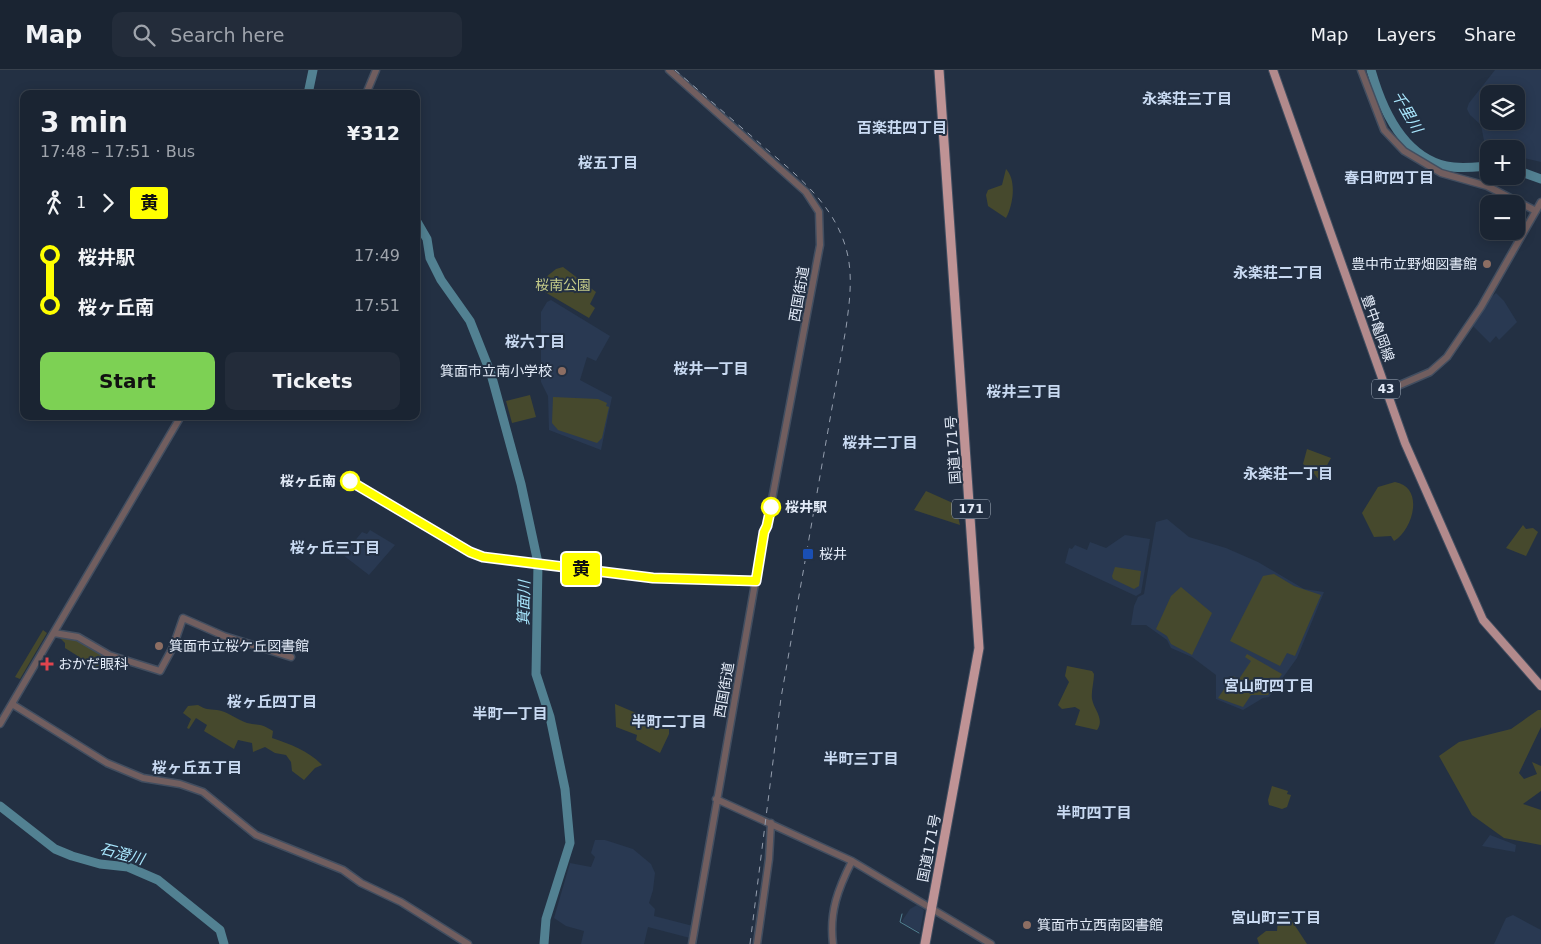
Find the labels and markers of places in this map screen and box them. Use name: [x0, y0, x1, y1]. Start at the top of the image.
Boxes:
place label: 豊中市立野畑図書館: [1351, 256, 1477, 272]
marker: 豊中市立野畑図書館: [1481, 258, 1493, 270]
place label: 箕面市立南小学校: [440, 363, 552, 379]
marker: 箕面市立南小学校: [556, 365, 568, 377]
marker: 桜ヶ丘南: [340, 471, 360, 491]
place label: 桜ヶ丘南: [280, 473, 336, 489]
marker: 桜井駅: [761, 497, 781, 517]
place label: 桜井駅: [785, 499, 827, 515]
place label: 桜井: [819, 546, 847, 562]
marker: 桜井: [801, 547, 815, 561]
place label: 箕面市立桜ケ丘図書館: [169, 638, 309, 654]
marker: 箕面市立桜ケ丘図書館: [153, 640, 165, 652]
place label: おかだ眼科: [58, 656, 128, 672]
marker: おかだ眼科: [40, 657, 54, 671]
place label: 箕面市立西南図書館: [1037, 917, 1163, 933]
marker: 箕面市立西南図書館: [1021, 919, 1033, 931]

